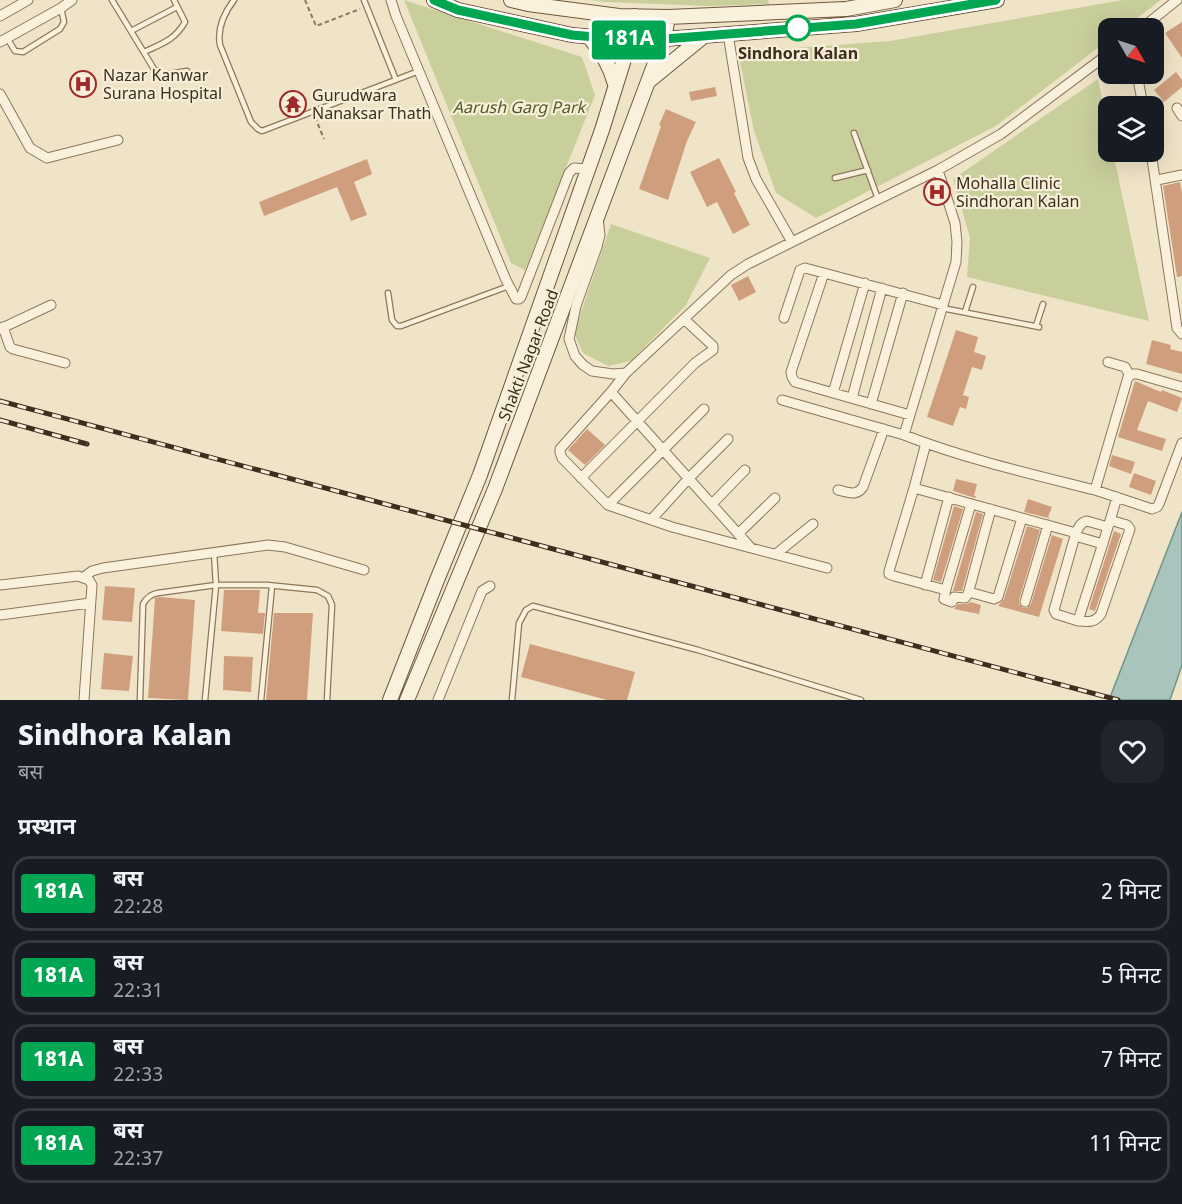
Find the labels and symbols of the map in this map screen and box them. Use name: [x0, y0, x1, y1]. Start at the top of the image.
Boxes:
marker: Sindhora Kalan: [785, 15, 811, 41]
north arrow: [1098, 18, 1164, 84]
line badge: 181A: [587, 20, 671, 60]
place label: Sindhora Kalan: [738, 45, 858, 66]
place label: Nazar Kanwar Surana Hospital: [103, 67, 222, 106]
hospital icon: Nazar Kanwar Surana Hospital: [68, 69, 98, 99]
place label: Gurudwara Nanaksar Thath: [312, 87, 431, 126]
temple icon: Gurudwara Nanaksar Thath: [278, 89, 308, 119]
park label: Aarush Garg Park: [453, 99, 588, 120]
place label: Mohalla Clinic Sindhoran Kalan: [956, 175, 1079, 214]
hospital icon: Mohalla Clinic Sindhoran Kalan: [922, 177, 952, 207]
street label: Shakti Nagar Road: [496, 287, 565, 425]

